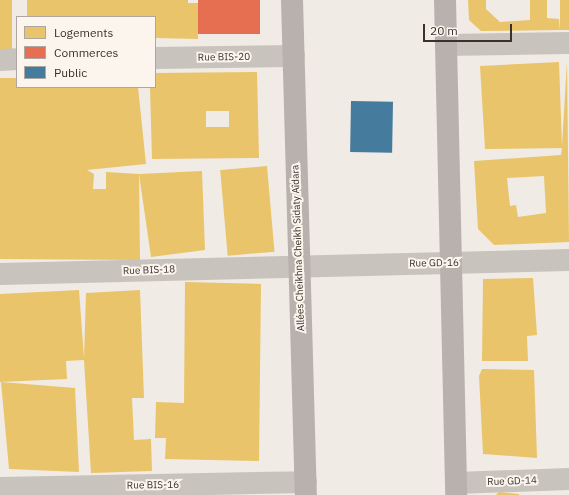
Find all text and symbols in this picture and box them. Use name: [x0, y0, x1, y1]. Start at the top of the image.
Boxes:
legend: [16, 16, 156, 88]
scale bar: [425, 16, 514, 42]
text: 20 m: [430, 23, 458, 38]
text: Logements: [54, 25, 113, 40]
text: Commerces: [54, 45, 118, 60]
street label: Rue BIS-20: [198, 51, 250, 63]
text: Public: [54, 65, 87, 80]
street label: Allées Cheikhna Cheikh Sidaty Aîdara: [289, 164, 307, 332]
street label: Rue GD-16: [409, 257, 459, 269]
street label: Rue BIS-18: [123, 263, 175, 277]
street label: Rue GD-14: [487, 474, 537, 488]
street label: Rue BIS-16: [127, 479, 179, 491]

